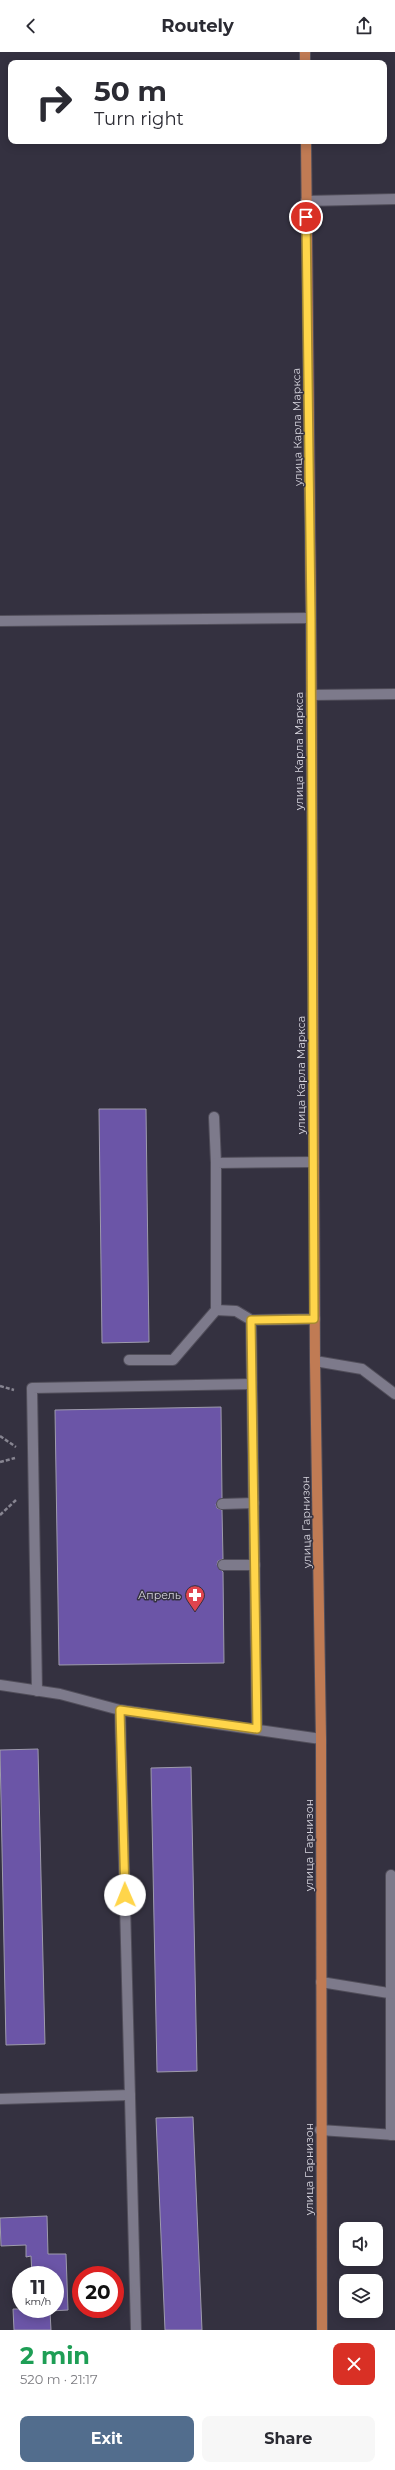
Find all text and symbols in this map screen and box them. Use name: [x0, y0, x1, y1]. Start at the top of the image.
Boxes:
icon: back: [20, 15, 42, 37]
text: Routely: [161, 15, 234, 37]
icon: share: [353, 15, 375, 37]
text: 50 m: [94, 74, 167, 108]
icon: right: [28, 76, 80, 128]
text: Turn right: [94, 108, 184, 130]
pin: [289, 200, 323, 234]
icon: arrive: [295, 206, 317, 228]
street label: улица Карла Маркса: [289, 368, 305, 487]
street label: улица Карла Маркса: [292, 692, 306, 811]
street label: улица Карла Маркса: [294, 1016, 308, 1135]
street label: улица Гарнизон: [298, 1476, 314, 1569]
pharmacy icon: Апрель: [184, 1584, 206, 1612]
place label: Апрель: [138, 1588, 181, 1602]
street label: улица Гарнизон: [302, 1799, 316, 1892]
position arrow: [104, 1874, 146, 1916]
street label: улица Гарнизон: [302, 2123, 316, 2216]
map controls: [339, 2222, 383, 2318]
button: sound: [339, 2222, 383, 2266]
speed limit sign: 20: [72, 2266, 124, 2318]
button: layers: [339, 2274, 383, 2318]
text: 11: [30, 2275, 46, 2299]
text: km/h: [25, 2295, 51, 2308]
text: 2 min: [20, 2341, 90, 2370]
button: close: [333, 2343, 375, 2385]
text: 520 m · 21:17: [20, 2371, 98, 2387]
button: Exit: [20, 2416, 194, 2462]
button: Share: [202, 2416, 375, 2462]

